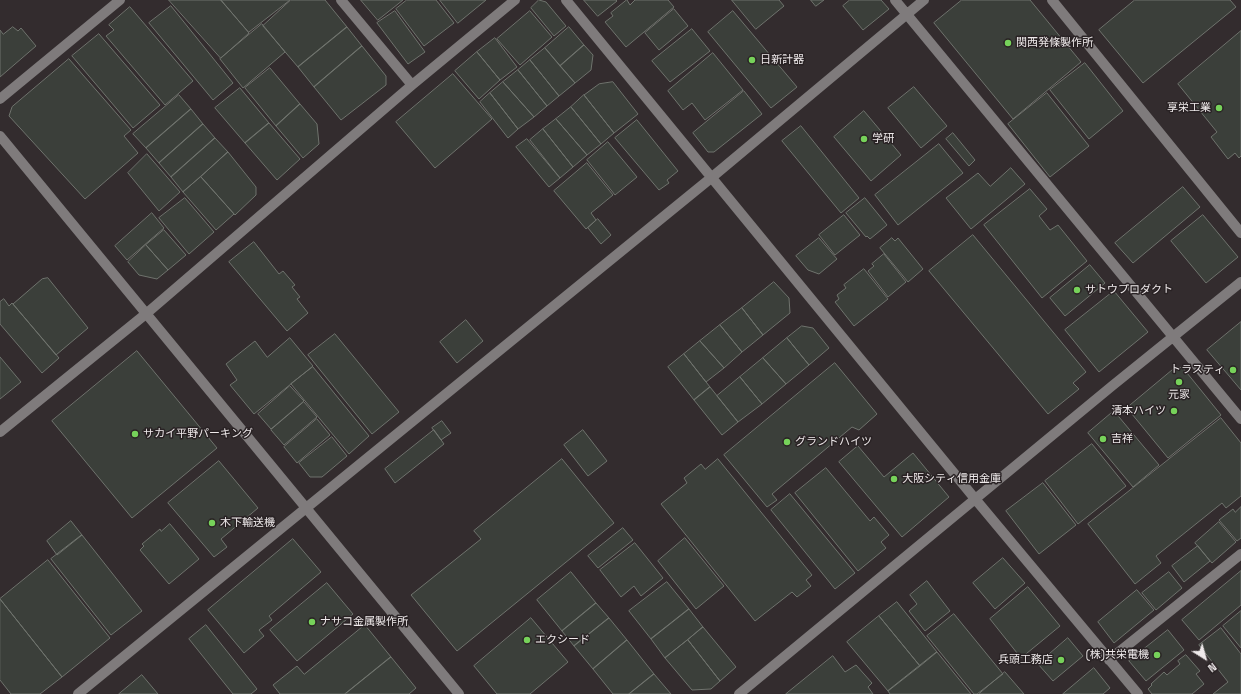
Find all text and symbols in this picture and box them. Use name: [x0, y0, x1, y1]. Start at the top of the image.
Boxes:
place label: 関西発條製作所: [1016, 36, 1093, 50]
marker: 関西発條製作所: [1003, 38, 1013, 48]
place label: 日新計器: [760, 53, 804, 67]
marker: 日新計器: [747, 55, 757, 65]
place label: 享栄工業: [1167, 101, 1211, 115]
marker: 享栄工業: [1214, 103, 1224, 113]
place label: 学研: [872, 132, 894, 146]
marker: 学研: [859, 134, 869, 144]
place label: サトウプロダクト: [1085, 283, 1173, 297]
marker: サトウプロダクト: [1072, 285, 1082, 295]
place label: トラスティ: [1170, 363, 1225, 377]
marker: トラスティ: [1228, 365, 1238, 375]
marker: 元家: [1174, 377, 1184, 387]
place label: 元家: [1168, 388, 1190, 402]
place label: 清本ハイツ: [1111, 404, 1166, 418]
marker: 清本ハイツ: [1169, 406, 1179, 416]
place label: サカイ平野パーキング: [143, 427, 253, 441]
marker: サカイ平野パーキング: [130, 429, 140, 439]
place label: 吉祥: [1111, 432, 1133, 446]
marker: 吉祥: [1098, 434, 1108, 444]
place label: グランドハイツ: [795, 435, 872, 449]
marker: グランドハイツ: [782, 437, 792, 447]
place label: 大阪シティ信用金庫: [902, 472, 1001, 486]
marker: 大阪シティ信用金庫: [889, 474, 899, 484]
place label: 木下輸送機: [220, 516, 275, 530]
marker: 木下輸送機: [207, 518, 217, 528]
place label: ナサコ金属製作所: [320, 615, 408, 629]
marker: ナサコ金属製作所: [307, 617, 317, 627]
place label: エクシード: [535, 633, 590, 647]
marker: エクシード: [522, 635, 532, 645]
north arrow: [1185, 638, 1225, 678]
place label: (株)共栄電機: [1086, 648, 1149, 662]
marker: (株)共栄電機: [1152, 650, 1162, 660]
place label: 兵頭工務店: [998, 653, 1053, 667]
marker: 兵頭工務店: [1056, 655, 1066, 665]
text: N: [1205, 660, 1219, 675]

